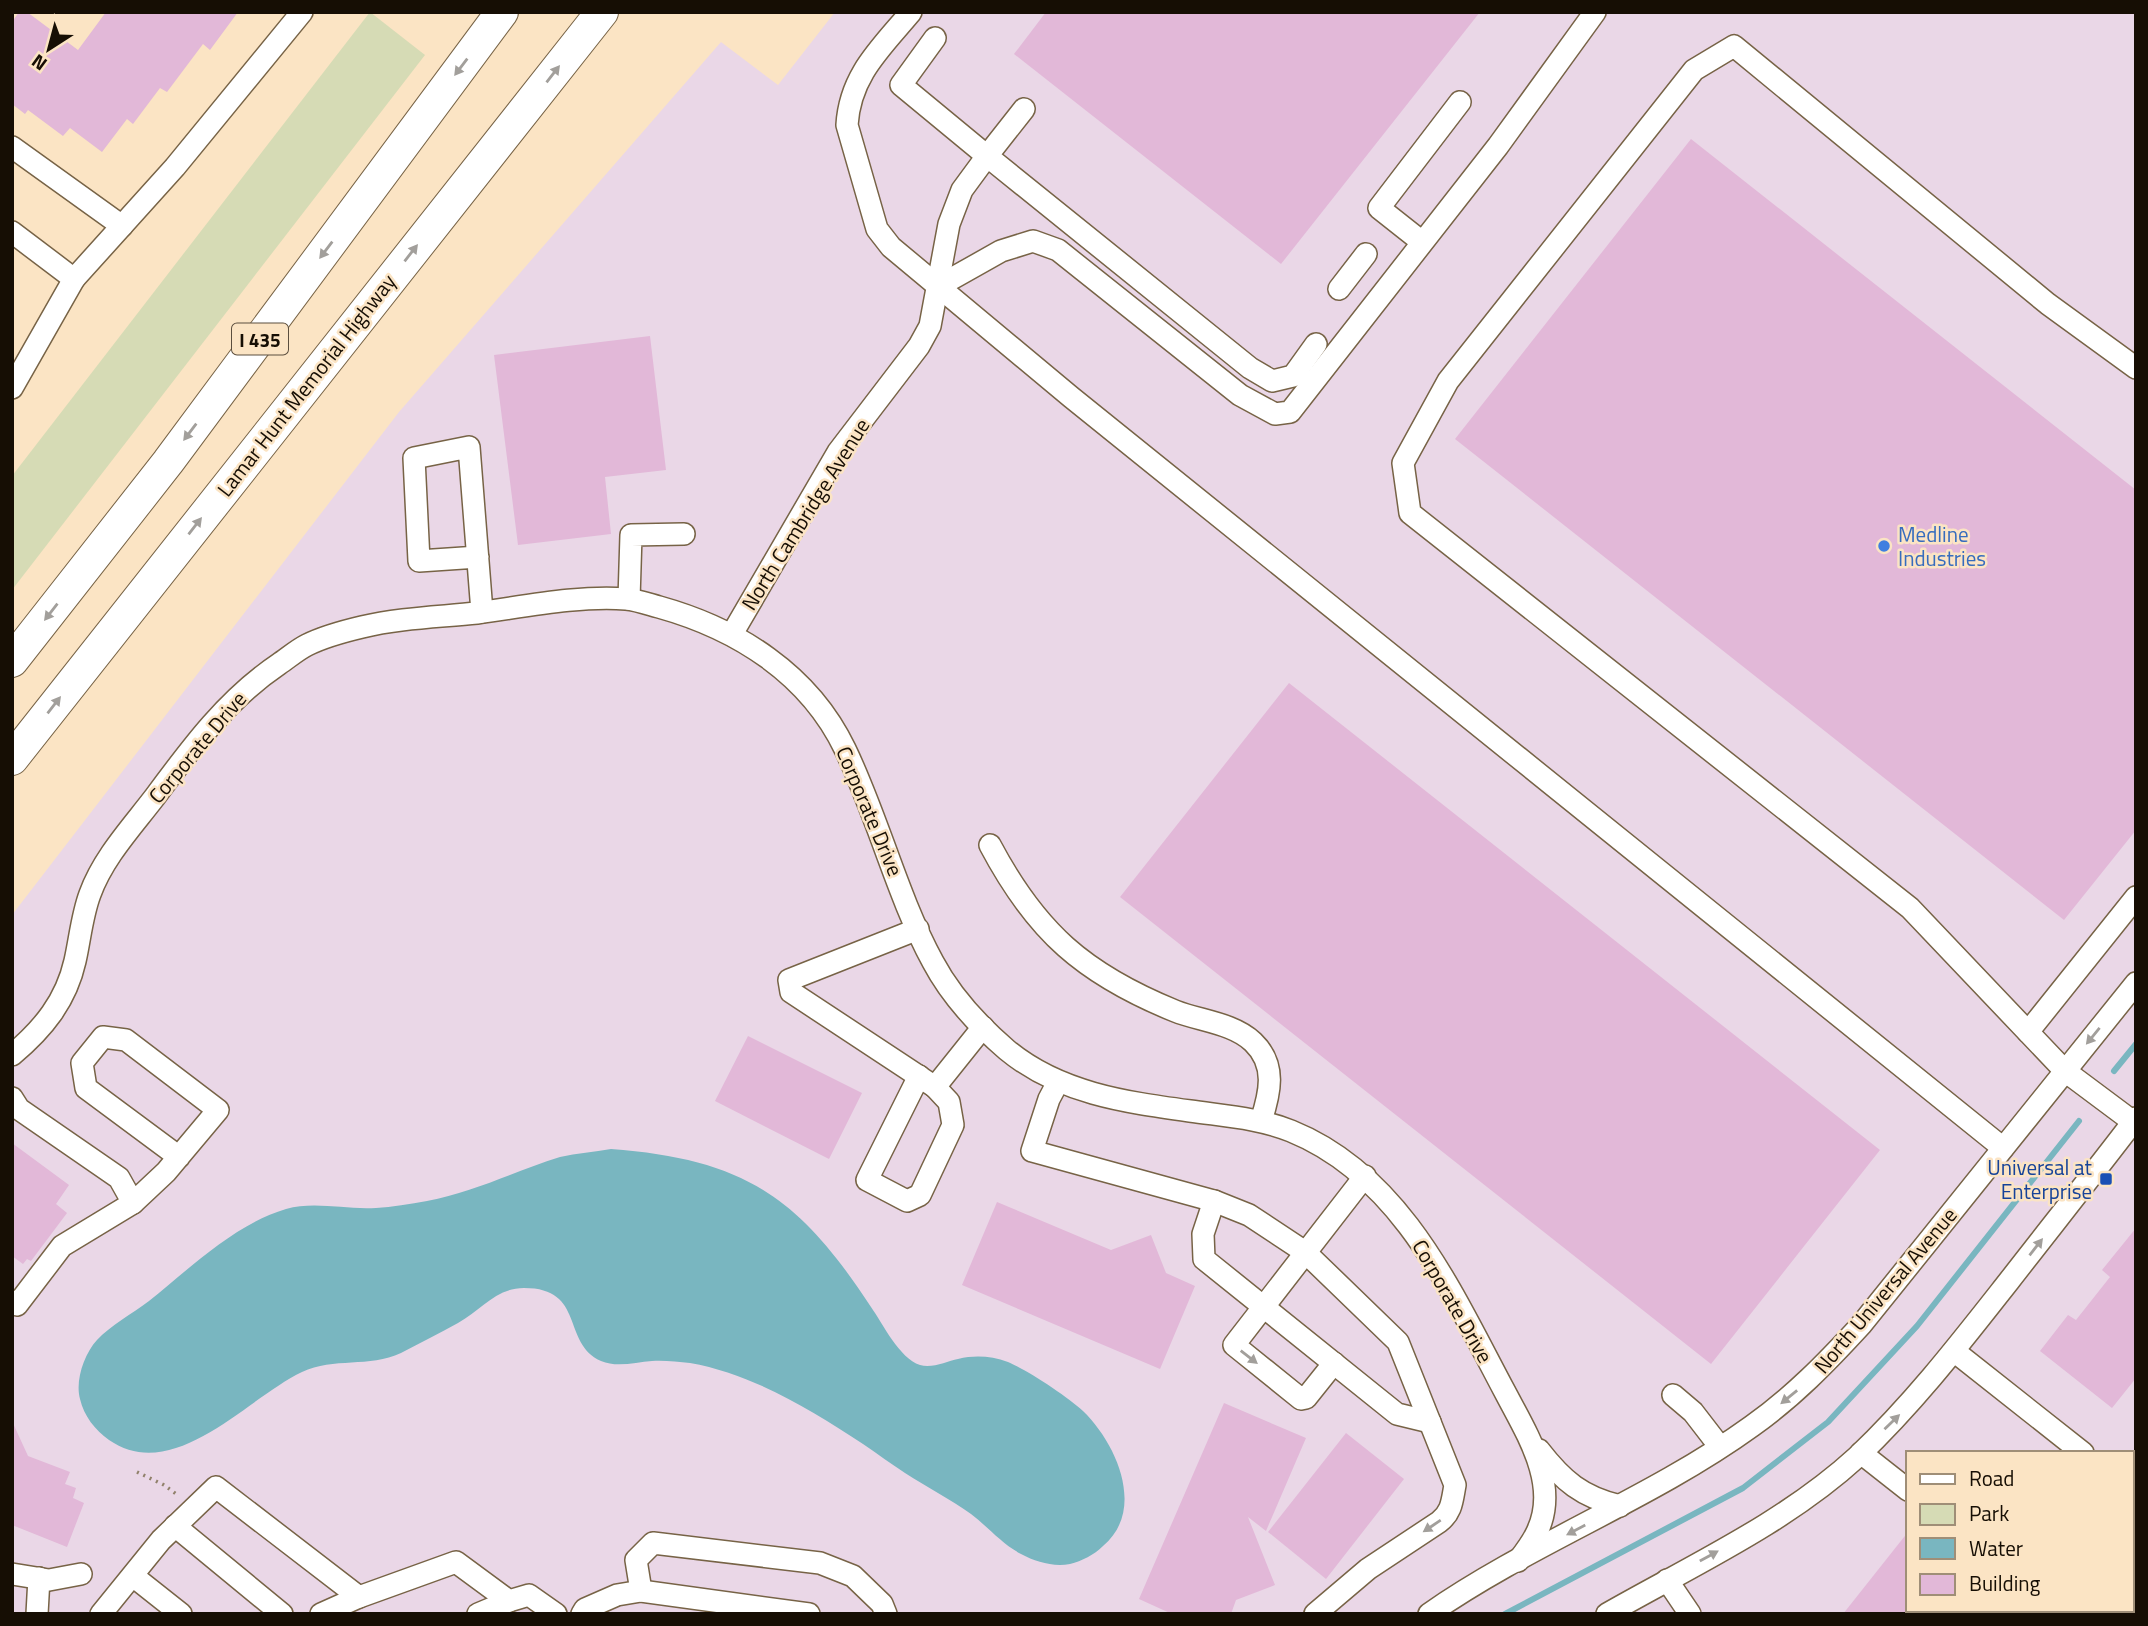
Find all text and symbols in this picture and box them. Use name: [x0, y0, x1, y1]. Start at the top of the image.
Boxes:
north arrow: [14, 14, 84, 84]
text: N: [25, 48, 53, 79]
one-way arrow: [455, 58, 469, 76]
one-way arrow: [545, 66, 560, 84]
one-way arrow: [319, 241, 333, 259]
one-way arrow: [404, 244, 419, 262]
street label: Lamar Hunt Memorial Highway: [209, 267, 403, 503]
road number: I 435: [232, 324, 288, 354]
street label: North Cambridge Avenue: [733, 412, 877, 616]
one-way arrow: [183, 423, 197, 442]
one-way arrow: [187, 517, 201, 535]
place label: Medline Industries: [1898, 518, 1986, 574]
marker: Medline Industries: [1876, 538, 1892, 554]
one-way arrow: [44, 603, 58, 621]
street label: Corporate Drive: [140, 684, 254, 810]
one-way arrow: [46, 696, 61, 714]
street label: Corporate Drive: [828, 741, 912, 881]
one-way arrow: [2086, 1027, 2101, 1044]
place label: Universal at Enterprise: [1987, 1151, 2093, 1207]
marker: Universal at Enterprise: [2098, 1171, 2114, 1187]
street label: North Universal Avenue: [1806, 1200, 1964, 1380]
street label: Corporate Drive: [1405, 1233, 1501, 1369]
one-way arrow: [2028, 1238, 2043, 1256]
one-way arrow: [1239, 1350, 1257, 1365]
one-way arrow: [1781, 1389, 1799, 1404]
one-way arrow: [1883, 1414, 1900, 1431]
legend: [1906, 1451, 2134, 1612]
text: Road: [1969, 1462, 2014, 1494]
text: Park: [1969, 1497, 2009, 1529]
one-way arrow: [1423, 1519, 1442, 1532]
one-way arrow: [1566, 1524, 1586, 1536]
text: Water: [1969, 1532, 2023, 1564]
one-way arrow: [1699, 1550, 1718, 1562]
text: Building: [1969, 1567, 2041, 1599]

